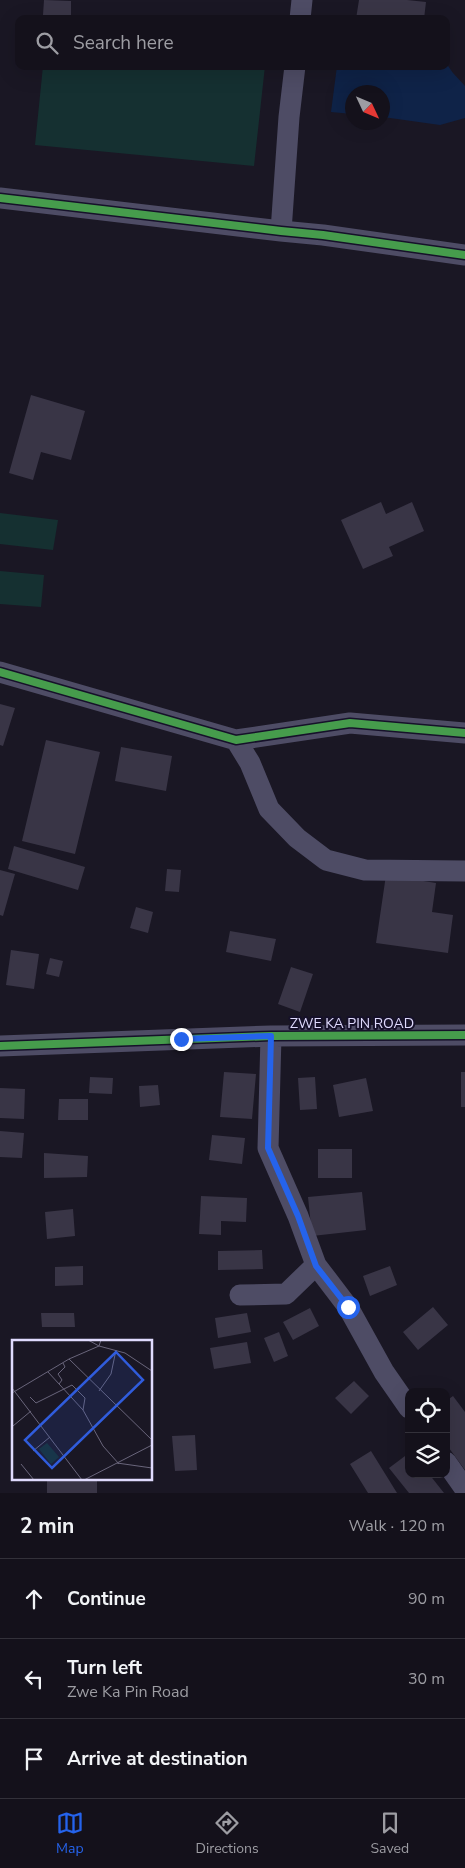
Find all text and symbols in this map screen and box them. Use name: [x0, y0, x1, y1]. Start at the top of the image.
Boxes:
search box: [15, 15, 450, 70]
icon: search: [33, 29, 61, 57]
text: Search here: [73, 30, 174, 56]
north arrow: [345, 85, 390, 130]
street label: ZWE KA PIN ROAD: [290, 1014, 414, 1033]
route end: [170, 1028, 193, 1051]
route start: [337, 1296, 360, 1319]
inset map: [12, 1340, 152, 1480]
map controls: [405, 1388, 450, 1478]
button: locate: [405, 1388, 450, 1433]
button: layers: [405, 1433, 450, 1478]
text: 2 min: [20, 1512, 74, 1540]
text: Walk · 120 m: [349, 1515, 445, 1537]
icon: ahead: [20, 1585, 48, 1613]
text: Continue: [67, 1586, 146, 1612]
text: 90 m: [408, 1588, 445, 1610]
text: Turn left: [67, 1655, 142, 1681]
icon: left: [20, 1665, 48, 1693]
text: 30 m: [408, 1668, 445, 1690]
text: Zwe Ka Pin Road: [67, 1681, 189, 1703]
icon: arrive: [20, 1745, 48, 1773]
text: Arrive at destination: [67, 1746, 248, 1772]
tab: Map: [56, 1809, 84, 1858]
tab: Directions: [196, 1809, 259, 1858]
tab: Saved: [370, 1809, 409, 1858]

